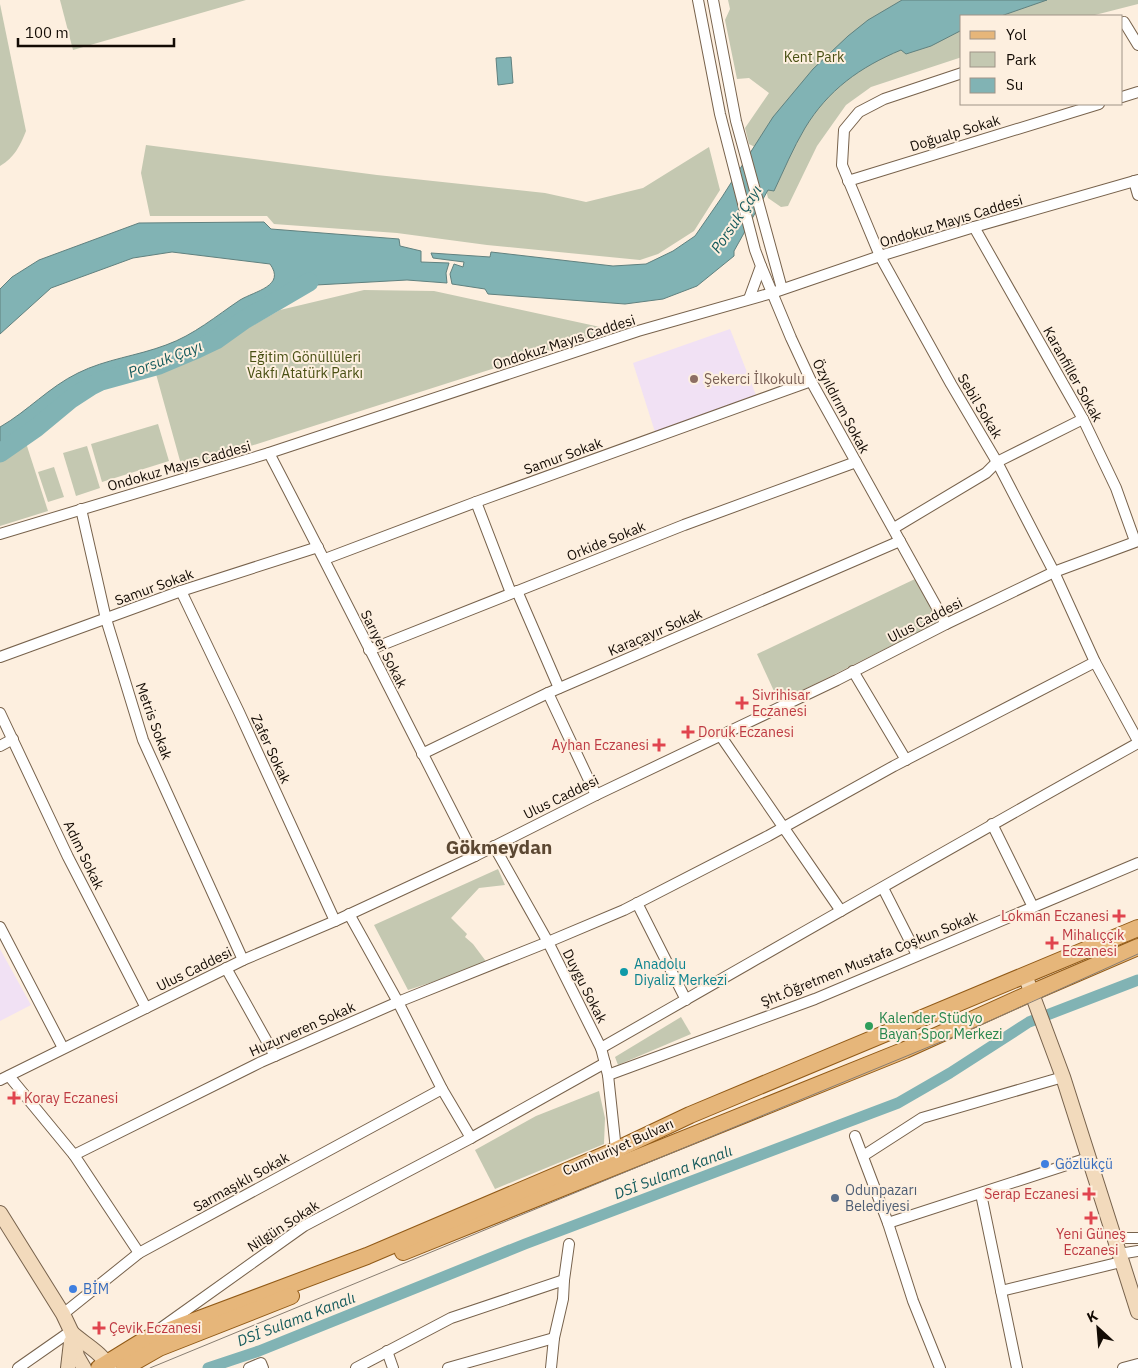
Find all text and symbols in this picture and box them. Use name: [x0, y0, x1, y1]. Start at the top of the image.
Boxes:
scale bar: [18, 15, 174, 47]
legend: [960, 15, 1123, 105]
text: 100 m: [25, 23, 69, 42]
text: Yol: [1006, 25, 1027, 44]
park label: Kent Park: [784, 48, 845, 66]
text: Park: [1006, 50, 1036, 69]
text: Su: [1006, 75, 1023, 94]
street label: Doğualp Sokak: [908, 111, 1003, 155]
water label: Porsuk Çayı: [706, 181, 766, 257]
street label: Ondokuz Mayıs Caddesi: [877, 191, 1025, 251]
street label: Ondokuz Mayıs Caddesi: [491, 310, 637, 374]
street label: Karanfiller Sokak: [1039, 323, 1107, 425]
water label: Porsuk Çayı: [125, 336, 205, 382]
park label: Eğitim Gönüllüleri Vakfı Atatürk Parkı: [247, 348, 363, 382]
street label: Özyıldırım Sokak: [808, 356, 874, 457]
place label: Şekerci İlkokulu: [704, 370, 805, 388]
street label: Sebil Sokak: [954, 370, 1007, 442]
marker: Şekerci İlkokulu: [688, 373, 700, 385]
street label: Samur Sokak: [521, 433, 605, 479]
street label: Ondokuz Mayıs Caddesi: [105, 437, 253, 495]
street label: Orkide Sokak: [564, 517, 649, 565]
street label: Samur Sokak: [112, 564, 196, 610]
street label: Ulus Caddesi: [884, 593, 966, 647]
street label: Karaçayır Sokak: [605, 604, 705, 660]
street label: Sarıyer Sokak: [357, 607, 412, 692]
street label: Metris Sokak: [132, 680, 176, 763]
place label: Sivrihisar Eczanesi: [752, 686, 810, 720]
marker: Sivrihisar Eczanesi: [736, 697, 748, 709]
street label: Zafer Sokak: [247, 712, 295, 787]
place label: Doruk Eczanesi: [698, 723, 794, 741]
marker: Doruk Eczanesi: [682, 726, 694, 738]
place label: Ayhan Eczanesi: [552, 736, 649, 754]
marker: Ayhan Eczanesi: [653, 739, 665, 751]
street label: Ulus Caddesi: [520, 771, 602, 823]
street label: Adım Sokak: [60, 818, 109, 893]
district label: Gökmeydan: [446, 835, 552, 859]
street label: Şht.Öğretmen Mustafa Coşkun Sokak: [758, 907, 981, 1011]
place label: Lokman Eczanesi: [1001, 907, 1109, 925]
marker: Lokman Eczanesi: [1113, 910, 1125, 922]
place label: Mihalıççık Eczanesi: [1062, 926, 1125, 960]
marker: Mihalıççık Eczanesi: [1046, 937, 1058, 949]
street label: Ulus Caddesi: [153, 943, 235, 995]
street label: Duygu Sokak: [559, 946, 612, 1027]
place label: Anadolu Diyaliz Merkezi: [634, 955, 727, 989]
marker: Anadolu Diyaliz Merkezi: [618, 966, 630, 978]
street label: Huzurveren Sokak: [246, 997, 358, 1060]
place label: Kalender Stüdyo Bayan Spor Merkezi: [879, 1009, 1003, 1043]
marker: Kalender Stüdyo Bayan Spor Merkezi: [863, 1020, 875, 1032]
place label: Koray Eczanesi: [24, 1089, 118, 1107]
marker: Koray Eczanesi: [8, 1092, 20, 1104]
street label: Cumhuriyet Bulvarı: [560, 1114, 676, 1180]
water label: DSİ Sulama Kanalı: [611, 1141, 735, 1203]
street label: Sarmaşıklı Sokak: [190, 1148, 293, 1216]
place label: Gözlükçü: [1055, 1155, 1113, 1173]
marker: Gözlükçü: [1039, 1158, 1051, 1170]
place label: Odunpazarı Belediyesi: [845, 1181, 917, 1215]
place label: Serap Eczanesi: [984, 1185, 1079, 1203]
marker: Serap Eczanesi: [1083, 1188, 1095, 1200]
marker: Odunpazarı Belediyesi: [829, 1192, 841, 1204]
street label: Nilgün Sokak: [244, 1196, 323, 1256]
marker: Yeni Güneş Eczanesi: [1085, 1212, 1097, 1224]
place label: Yeni Güneş Eczanesi: [1056, 1225, 1126, 1259]
place label: BİM: [83, 1280, 109, 1298]
marker: BİM: [67, 1283, 79, 1295]
water label: DSİ Sulama Kanalı: [234, 1288, 358, 1350]
north arrow: [1073, 1303, 1123, 1353]
text: K: [1084, 1306, 1101, 1327]
place label: Çevik Eczanesi: [109, 1319, 201, 1337]
marker: Çevik Eczanesi: [93, 1322, 105, 1334]

